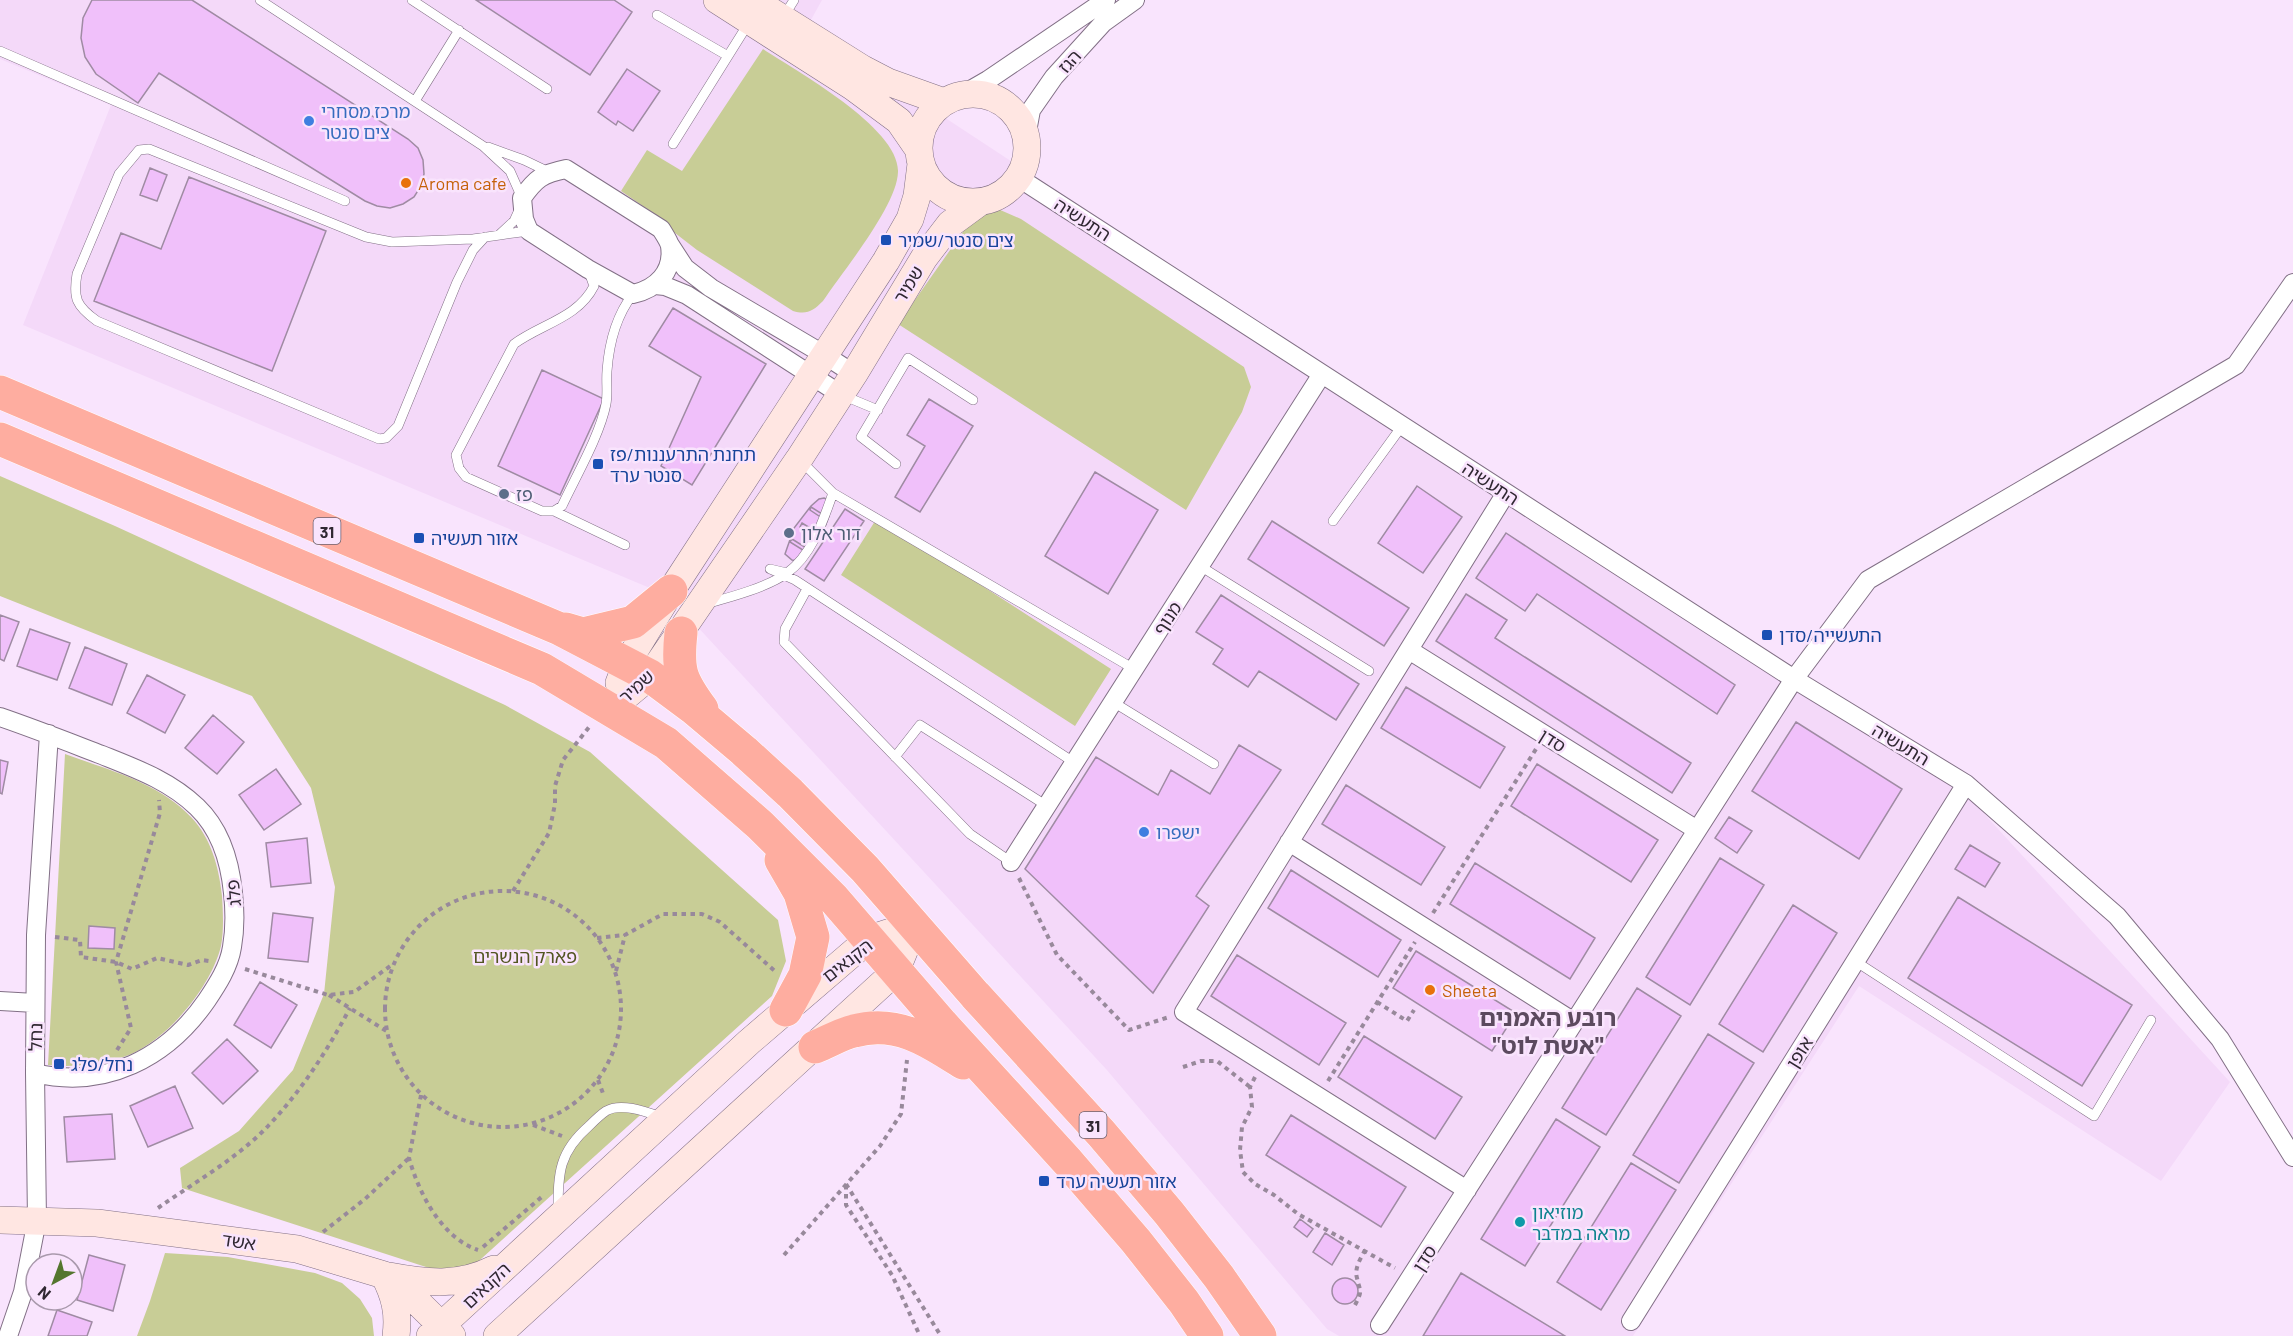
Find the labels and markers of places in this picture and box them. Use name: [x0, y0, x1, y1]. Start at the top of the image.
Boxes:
place label: מרכז מסחרי צים סנטר: [321, 100, 411, 143]
marker: מרכז מסחרי צים סנטר: [302, 114, 316, 128]
place label: Aroma cafe: [418, 172, 507, 194]
marker: Aroma cafe: [399, 176, 413, 190]
place label: צים סנטר/שמיר: [898, 229, 1014, 251]
marker: צים סנטר/שמיר: [879, 233, 893, 247]
place label: תחנת התרעננות/פז סנטר ערד: [610, 443, 756, 486]
marker: תחנת התרעננות/פז סנטר ערד: [591, 457, 605, 471]
place label: פז: [516, 483, 533, 505]
marker: פז: [497, 487, 511, 501]
place label: דור אלון: [801, 522, 861, 544]
marker: דור אלון: [782, 526, 796, 540]
place label: אזור תעשיה: [431, 527, 518, 549]
marker: אזור תעשיה: [412, 531, 426, 545]
place label: התעשייה/סדן: [1779, 624, 1882, 646]
marker: התעשייה/סדן: [1760, 628, 1774, 642]
place label: ישפרו: [1156, 821, 1200, 843]
marker: ישפרו: [1137, 825, 1151, 839]
place label: Sheeta: [1442, 979, 1497, 1001]
marker: Sheeta: [1423, 983, 1437, 997]
place label: נחל/פלג: [71, 1053, 133, 1075]
marker: נחל/פלג: [52, 1057, 66, 1071]
place label: אזור תעשיה ערד: [1056, 1170, 1177, 1192]
marker: אזור תעשיה ערד: [1037, 1174, 1051, 1188]
place label: מוזיאון מראה במדבר: [1532, 1201, 1630, 1244]
marker: מוזיאון מראה במדבר: [1513, 1215, 1527, 1229]

